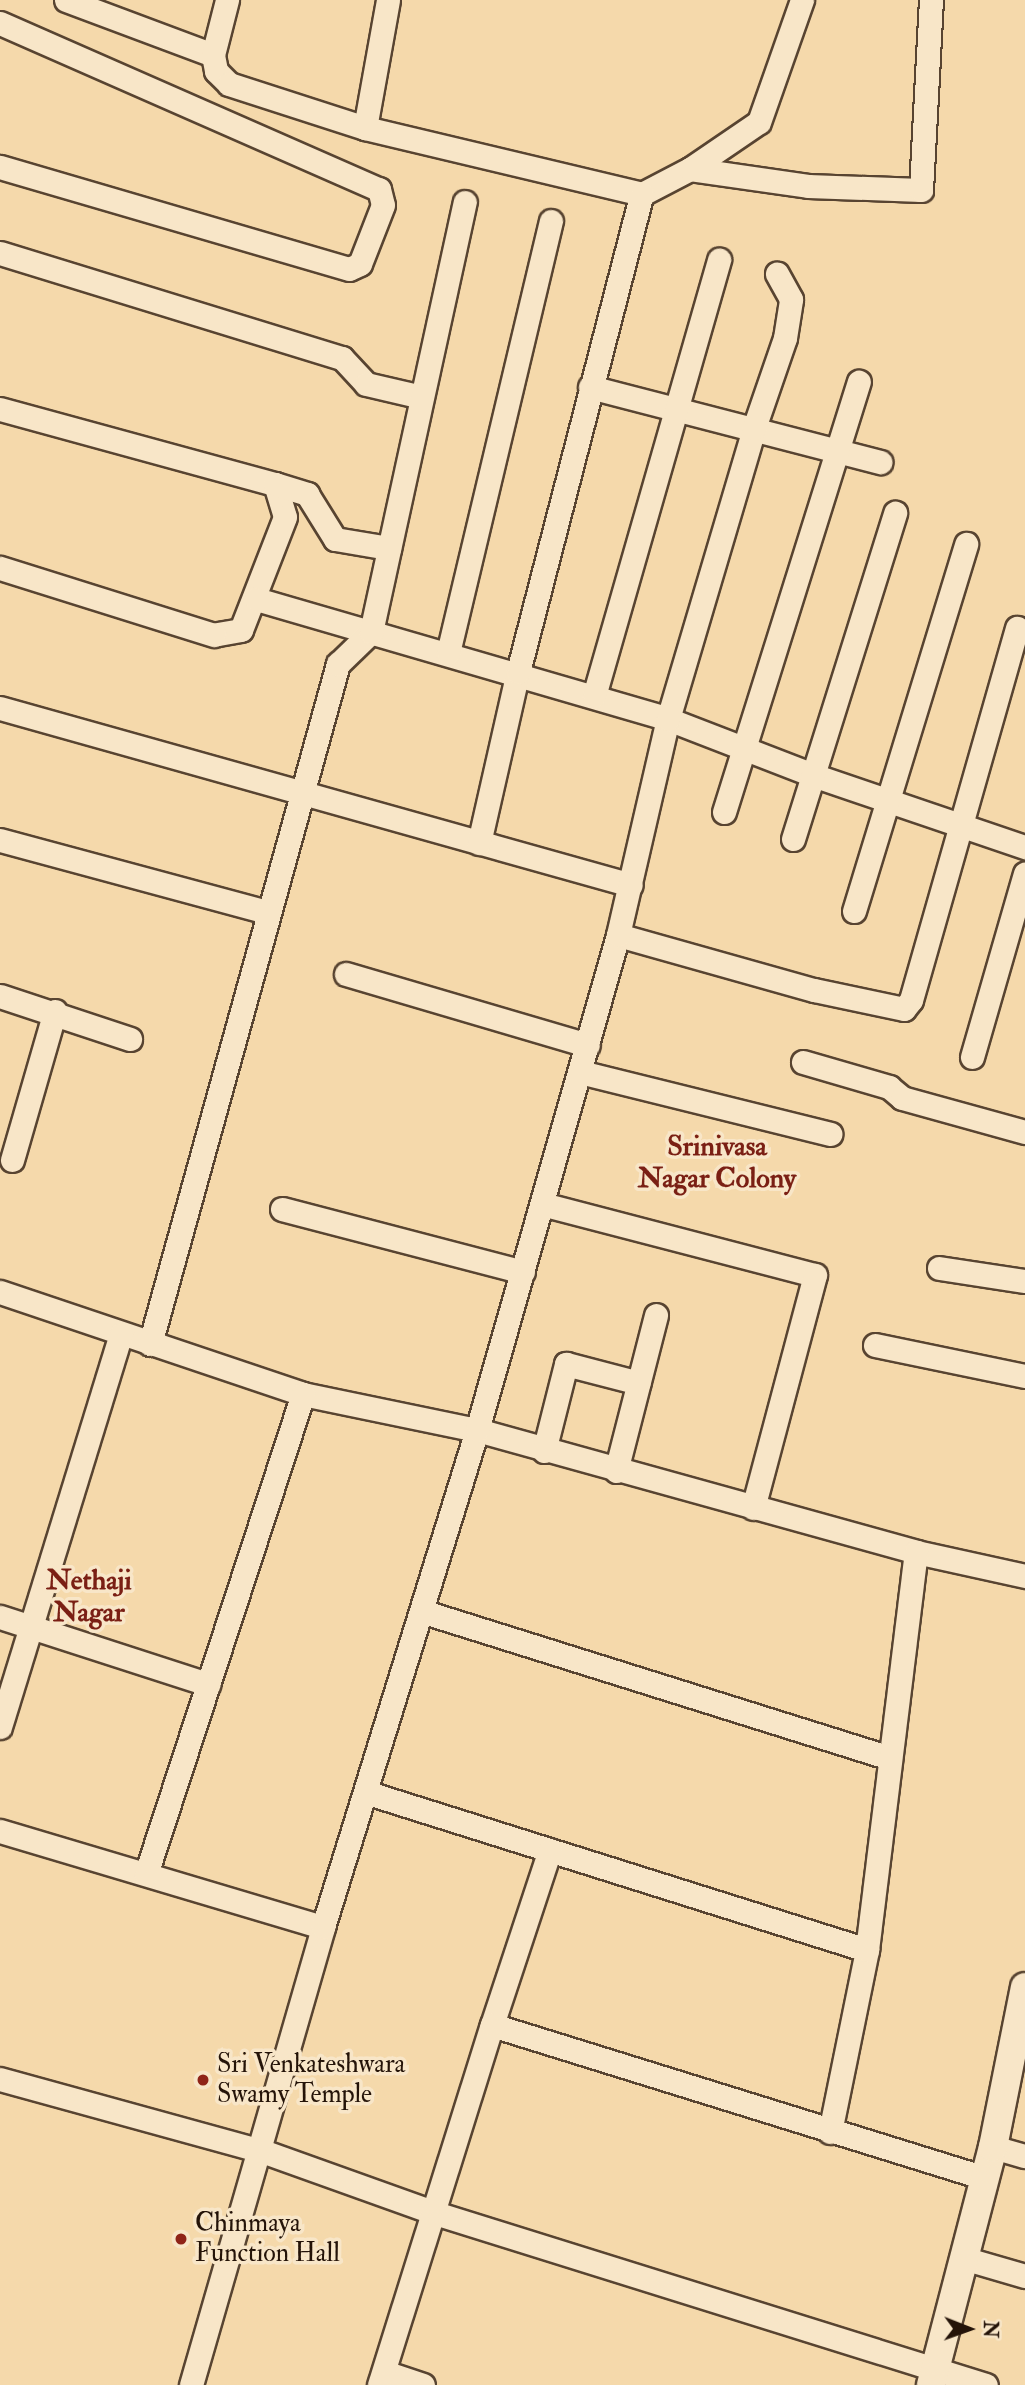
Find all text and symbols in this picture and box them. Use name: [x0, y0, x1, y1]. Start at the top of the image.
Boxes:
district label: Srinivasa Nagar Colony: [638, 1130, 796, 1196]
district label: Nethaji Nagar: [46, 1564, 132, 1630]
place label: Sri Venkateshwara Swamy Temple: [217, 2049, 405, 2110]
marker: Sri Venkateshwara Swamy Temple: [195, 2072, 211, 2088]
place label: Chinmaya Function Hall: [195, 2208, 340, 2270]
marker: Chinmaya Function Hall: [173, 2231, 189, 2247]
north arrow: [934, 2294, 1004, 2364]
text: N: [978, 2321, 1002, 2338]

